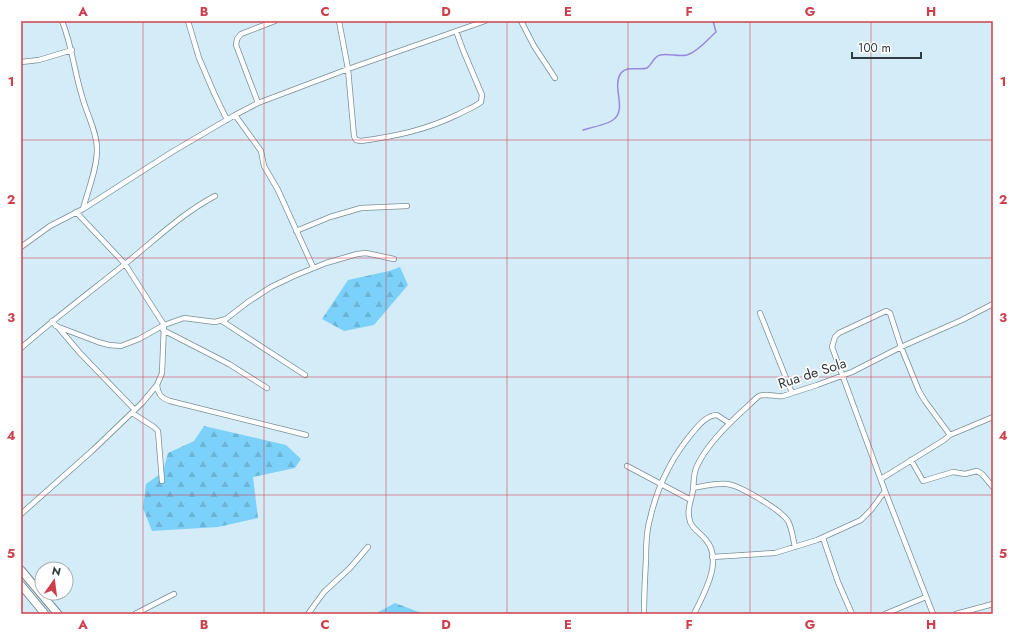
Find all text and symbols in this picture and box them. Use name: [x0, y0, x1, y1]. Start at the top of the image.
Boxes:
text: A: [77, 2, 88, 21]
text: B: [200, 2, 209, 21]
text: C: [320, 2, 330, 21]
text: D: [441, 2, 451, 21]
text: E: [564, 2, 572, 21]
text: F: [685, 2, 693, 21]
text: G: [805, 2, 816, 21]
text: H: [926, 2, 936, 21]
scale bar: [852, 34, 921, 60]
text: 100 m: [858, 39, 891, 57]
text: 1: [8, 72, 14, 91]
text: 1: [1000, 72, 1006, 91]
text: 2: [7, 190, 15, 209]
text: 2: [999, 190, 1007, 209]
text: 3: [7, 308, 15, 327]
text: 3: [999, 308, 1007, 327]
street label: Rua de Sola: [775, 353, 849, 393]
text: 4: [6, 426, 16, 445]
text: 4: [998, 426, 1008, 445]
text: 5: [7, 544, 15, 563]
text: 5: [999, 544, 1007, 563]
north arrow: [34, 561, 74, 601]
text: N: [50, 562, 63, 580]
text: A: [77, 615, 88, 634]
text: B: [200, 615, 209, 634]
text: C: [320, 615, 330, 634]
text: D: [441, 615, 451, 634]
text: E: [564, 615, 572, 634]
text: F: [685, 615, 693, 634]
text: G: [805, 615, 816, 634]
text: H: [926, 615, 936, 634]

